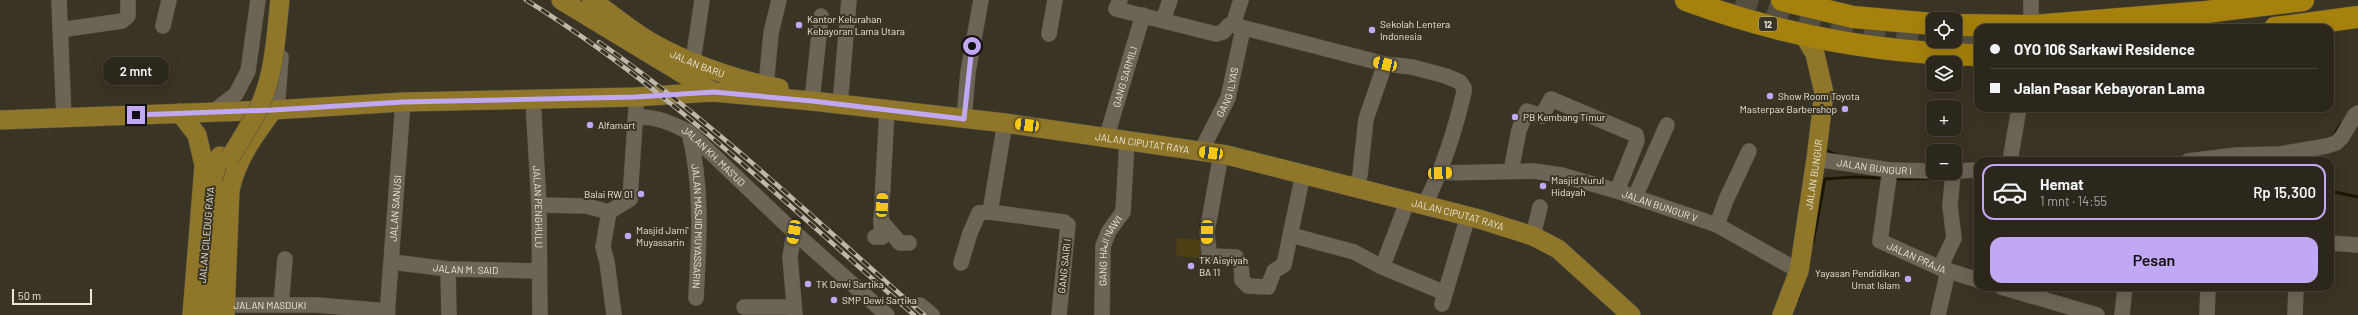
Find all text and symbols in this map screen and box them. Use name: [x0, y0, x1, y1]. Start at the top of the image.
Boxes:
map controls: [1926, 12, 1962, 180]
button: locate: [1926, 12, 1962, 48]
place label: Kantor Kelurahan Kebayoran Lama Utara: [807, 13, 905, 37]
road number: 12: [1759, 17, 1777, 31]
place label: Sekolah Lentera Indonesia: [1380, 18, 1450, 42]
marker: Kantor Kelurahan Kebayoran Lama Utara: [794, 20, 804, 30]
marker: Sekolah Lentera Indonesia: [1367, 25, 1377, 35]
route start: [963, 37, 981, 55]
text: OYO 106 Sarkawi Residence: [2014, 40, 2195, 58]
street label: GANG SARMILI: [1110, 45, 1139, 109]
street label: JALAN BARU: [668, 47, 726, 80]
car: [1372, 55, 1398, 73]
button: layers: [1926, 56, 1962, 92]
callout: 2 mnt: [103, 57, 169, 85]
text: 2 mnt: [120, 63, 152, 79]
street label: GANG ILYAS: [1213, 66, 1241, 119]
text: Jalan Pasar Kebayoran Lama: [2014, 79, 2205, 97]
place label: Show Room Toyota: [1778, 90, 1860, 102]
marker: Show Room Toyota: [1765, 91, 1775, 101]
button: +: [1926, 100, 1962, 136]
place label: Masterpax Barbershop: [1740, 103, 1837, 115]
marker: Masterpax Barbershop: [1840, 104, 1850, 114]
route end: [127, 106, 145, 124]
place label: PB Kembang Timur: [1523, 111, 1606, 123]
marker: PB Kembang Timur: [1510, 112, 1520, 122]
car: [1014, 118, 1040, 132]
place label: Alfamart: [598, 119, 636, 131]
marker: Alfamart: [585, 120, 595, 130]
street label: JALAN KH. MAS'UD: [680, 123, 748, 189]
street label: JALAN CIPUTAT RAYA: [1094, 130, 1190, 155]
street label: JALAN BUNGUR: [1802, 138, 1824, 210]
button: −: [1926, 144, 1962, 180]
car: [1198, 146, 1224, 160]
street label: JALAN BUNGUR I: [1836, 156, 1912, 177]
street label: JALAN MASJID MUYASSARIN: [689, 163, 705, 289]
street label: JALAN PENGHULU: [531, 165, 545, 248]
car: [1428, 167, 1452, 179]
place label: Masjid Nurul Hidayah: [1551, 174, 1604, 198]
icon: car: [1992, 174, 2028, 210]
street label: JALAN SANUSI: [387, 175, 403, 242]
text: Hemat: [2040, 175, 2084, 193]
marker: Masjid Nurul Hidayah: [1538, 181, 1548, 191]
text: Rp 15,300: [2253, 183, 2316, 201]
street label: JALAN CILEDUG RAYA: [196, 186, 216, 284]
street label: JALAN BUNGUR V: [1621, 187, 1699, 224]
place label: Balai RW 01: [584, 188, 633, 200]
marker: Balai RW 01: [636, 189, 646, 199]
car: [875, 193, 889, 217]
text: 1 mnt · 14:55: [2040, 193, 2107, 209]
street label: JALAN CIPUTAT RAYA: [1411, 196, 1505, 232]
street label: GANG HAJI NAWI: [1096, 213, 1124, 286]
car: [786, 219, 802, 245]
car: [1201, 220, 1213, 244]
place label: Masjid Jami' Muyassarin: [636, 224, 689, 248]
marker: Masjid Jami' Muyassarin: [623, 231, 633, 241]
button: Pesan: [1990, 237, 2318, 283]
street label: GANG SAIRI I: [1055, 238, 1073, 294]
street label: JALAN PRAJA: [1885, 239, 1948, 276]
place label: TK Aisyiyah BA 11: [1199, 254, 1248, 278]
street label: JALAN M. SAID: [432, 261, 498, 276]
marker: TK Aisyiyah BA 11: [1186, 261, 1196, 271]
place label: Yayasan Pendidikan Umat Islam: [1815, 267, 1900, 291]
marker: Yayasan Pendidikan Umat Islam: [1903, 274, 1913, 284]
place label: TK Dewi Sartika: [816, 278, 884, 290]
marker: TK Dewi Sartika: [803, 279, 813, 289]
scale bar: [12, 287, 92, 306]
text: 50 m: [18, 289, 41, 302]
place label: SMP Dewi Sartika: [842, 294, 917, 306]
marker: SMP Dewi Sartika: [829, 295, 839, 305]
street label: JALAN MASDUKI: [234, 299, 306, 311]

